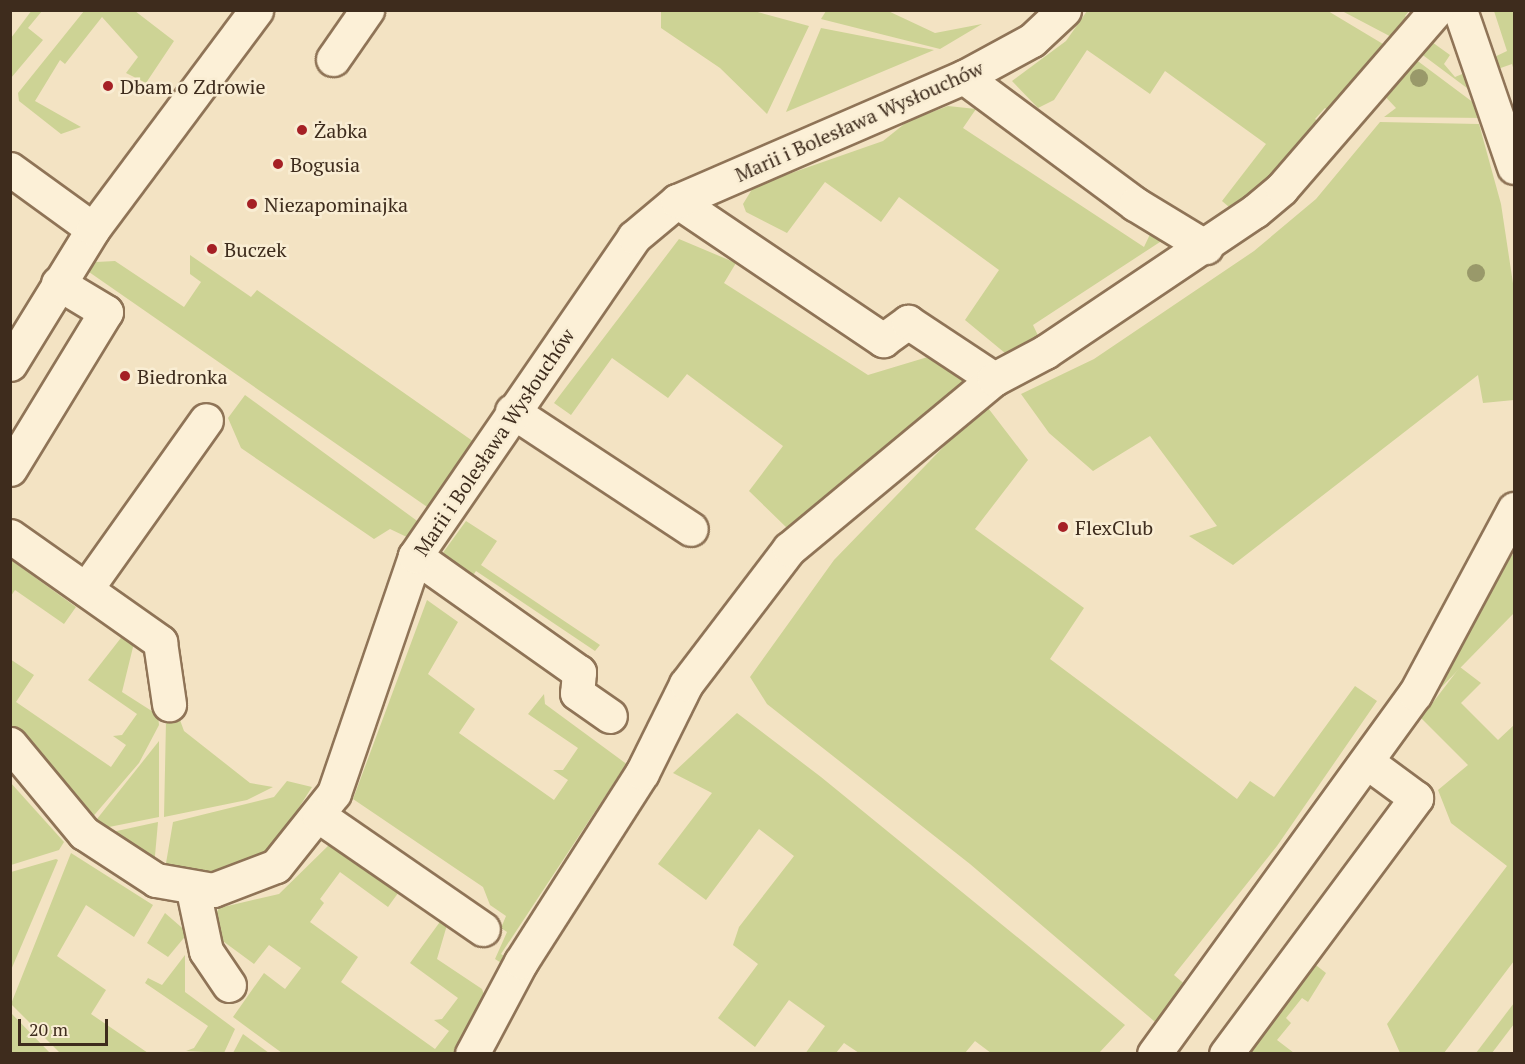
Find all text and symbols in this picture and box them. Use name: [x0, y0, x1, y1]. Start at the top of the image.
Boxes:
street label: Marii i Bolesława Wysłouchów: [731, 55, 987, 187]
place label: Dbam o Zdrowie: [120, 74, 266, 98]
marker: Dbam o Zdrowie: [101, 79, 115, 93]
place label: Żabka: [314, 118, 368, 142]
marker: Żabka: [295, 123, 309, 137]
place label: Bogusia: [290, 152, 360, 176]
marker: Bogusia: [271, 157, 285, 171]
place label: Niezapominajka: [264, 192, 408, 216]
marker: Niezapominajka: [245, 197, 259, 211]
place label: Buczek: [224, 237, 287, 261]
marker: Buczek: [205, 242, 219, 256]
street label: Marii i Bolesława Wysłouchów: [409, 324, 579, 560]
place label: Biedronka: [137, 364, 228, 388]
marker: Biedronka: [118, 369, 132, 383]
place label: FlexClub: [1075, 515, 1153, 539]
marker: FlexClub: [1056, 520, 1070, 534]
scale bar: [21, 1007, 111, 1045]
text: 20 m: [29, 1017, 68, 1041]

